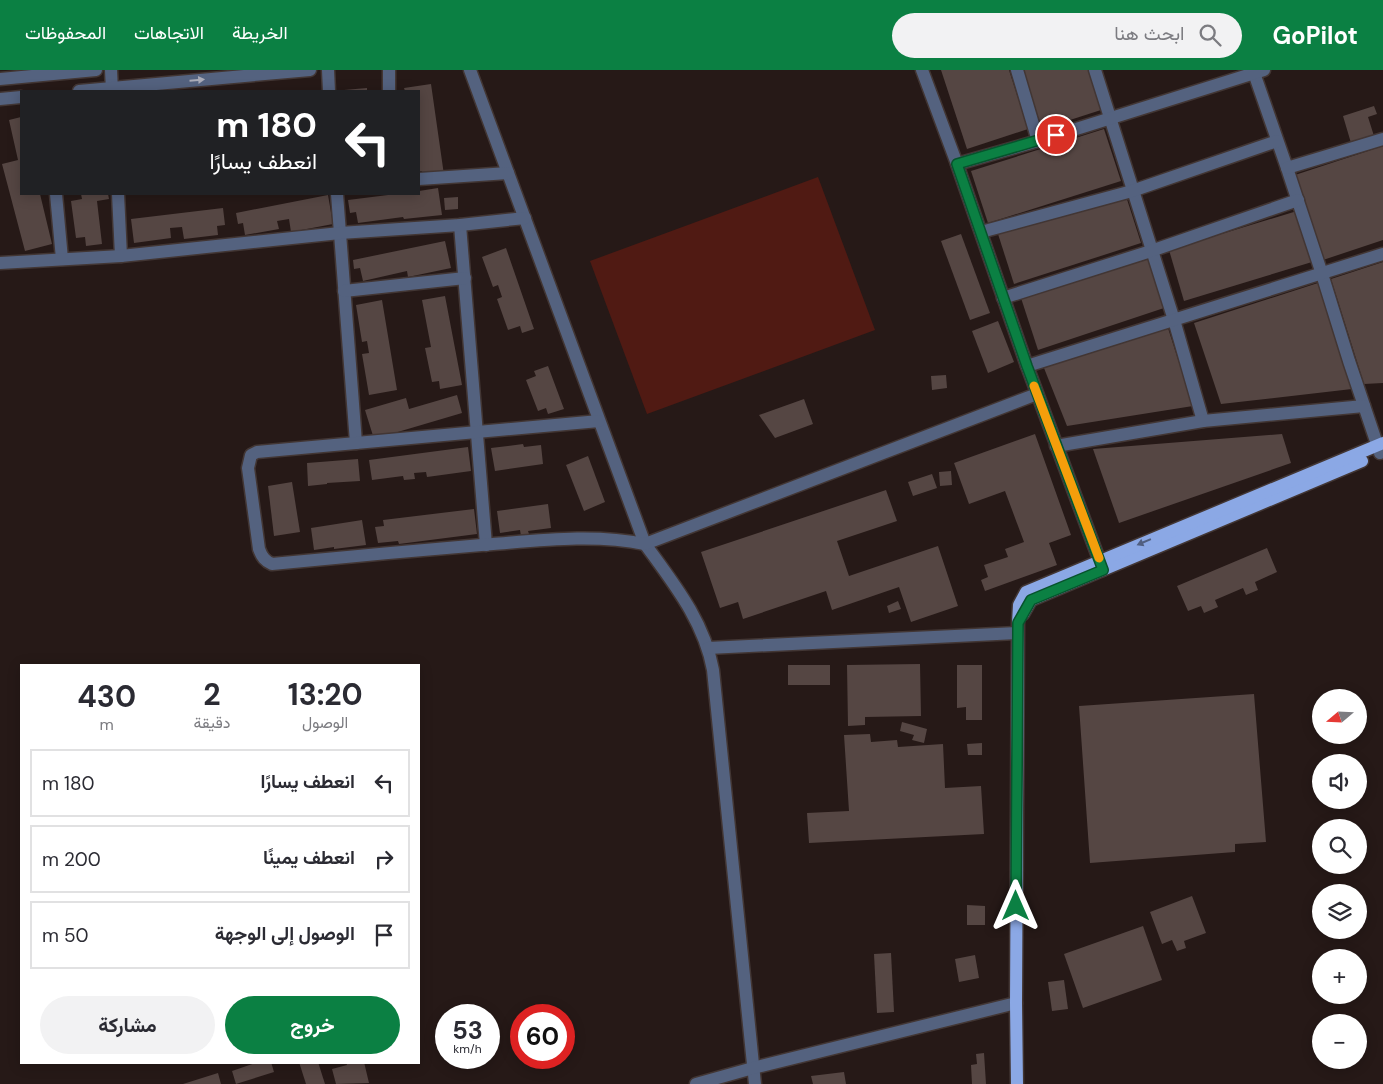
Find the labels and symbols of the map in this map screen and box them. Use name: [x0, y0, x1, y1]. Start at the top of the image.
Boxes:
one-way arrow: [189, 76, 205, 84]
pin: [1035, 114, 1077, 156]
one-way arrow: [1137, 538, 1151, 546]
north arrow: [1312, 689, 1368, 744]
position arrow: [989, 879, 1041, 931]
speed limit sign: 60: [510, 1004, 575, 1069]

